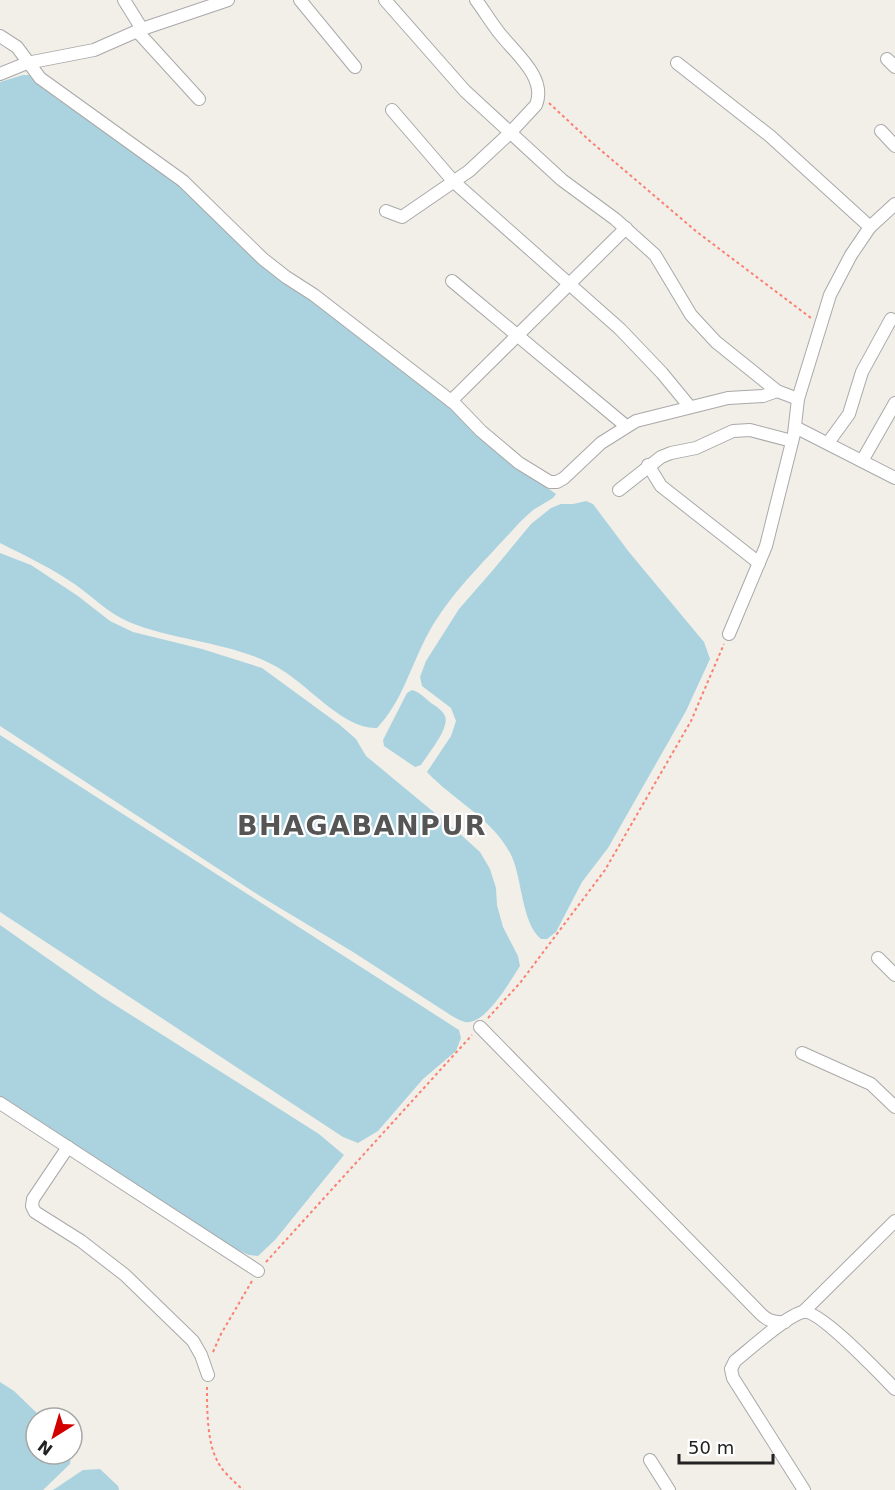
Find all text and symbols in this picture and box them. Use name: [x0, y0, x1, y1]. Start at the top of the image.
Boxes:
district label: BHAGABANPUR: [237, 810, 487, 841]
north arrow: [24, 1406, 84, 1466]
scale bar: [679, 1427, 774, 1465]
text: N: [34, 1436, 56, 1459]
text: 50 m: [688, 1437, 734, 1458]

